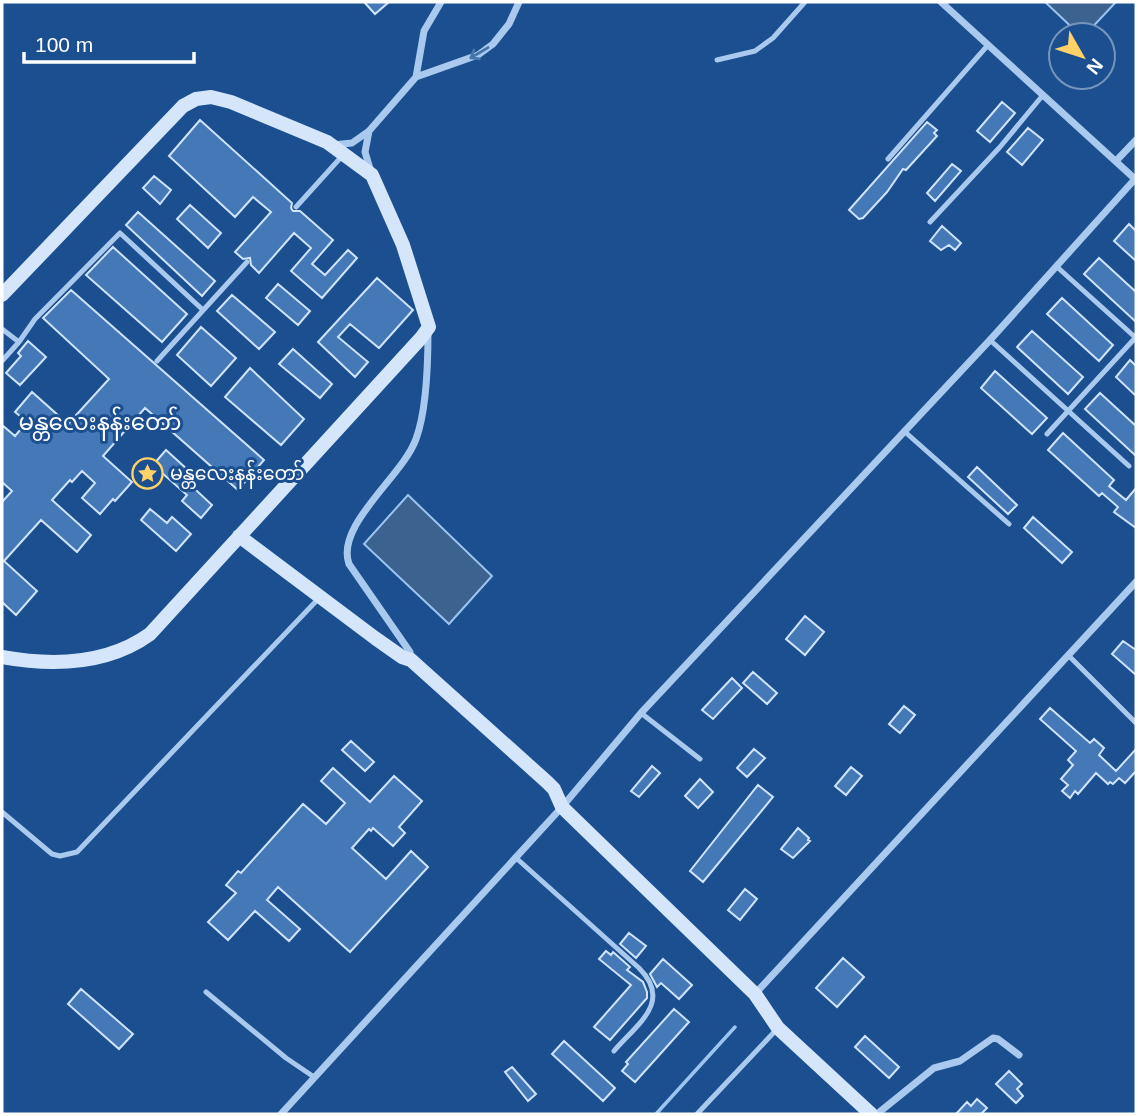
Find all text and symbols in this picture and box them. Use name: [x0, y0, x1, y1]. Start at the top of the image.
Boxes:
scale bar: [24, 21, 194, 65]
north arrow: [1047, 21, 1117, 91]
text: 100 m: [35, 33, 93, 56]
one-way arrow: [469, 46, 489, 60]
text: N: [1082, 54, 1107, 78]
district label: မန္တလေးနန်းတော်: [19, 406, 181, 441]
place icon: မန္တလေးနန်းတော်: [130, 456, 164, 490]
place label: မန္တလေးနန်းတော်: [170, 459, 305, 489]

